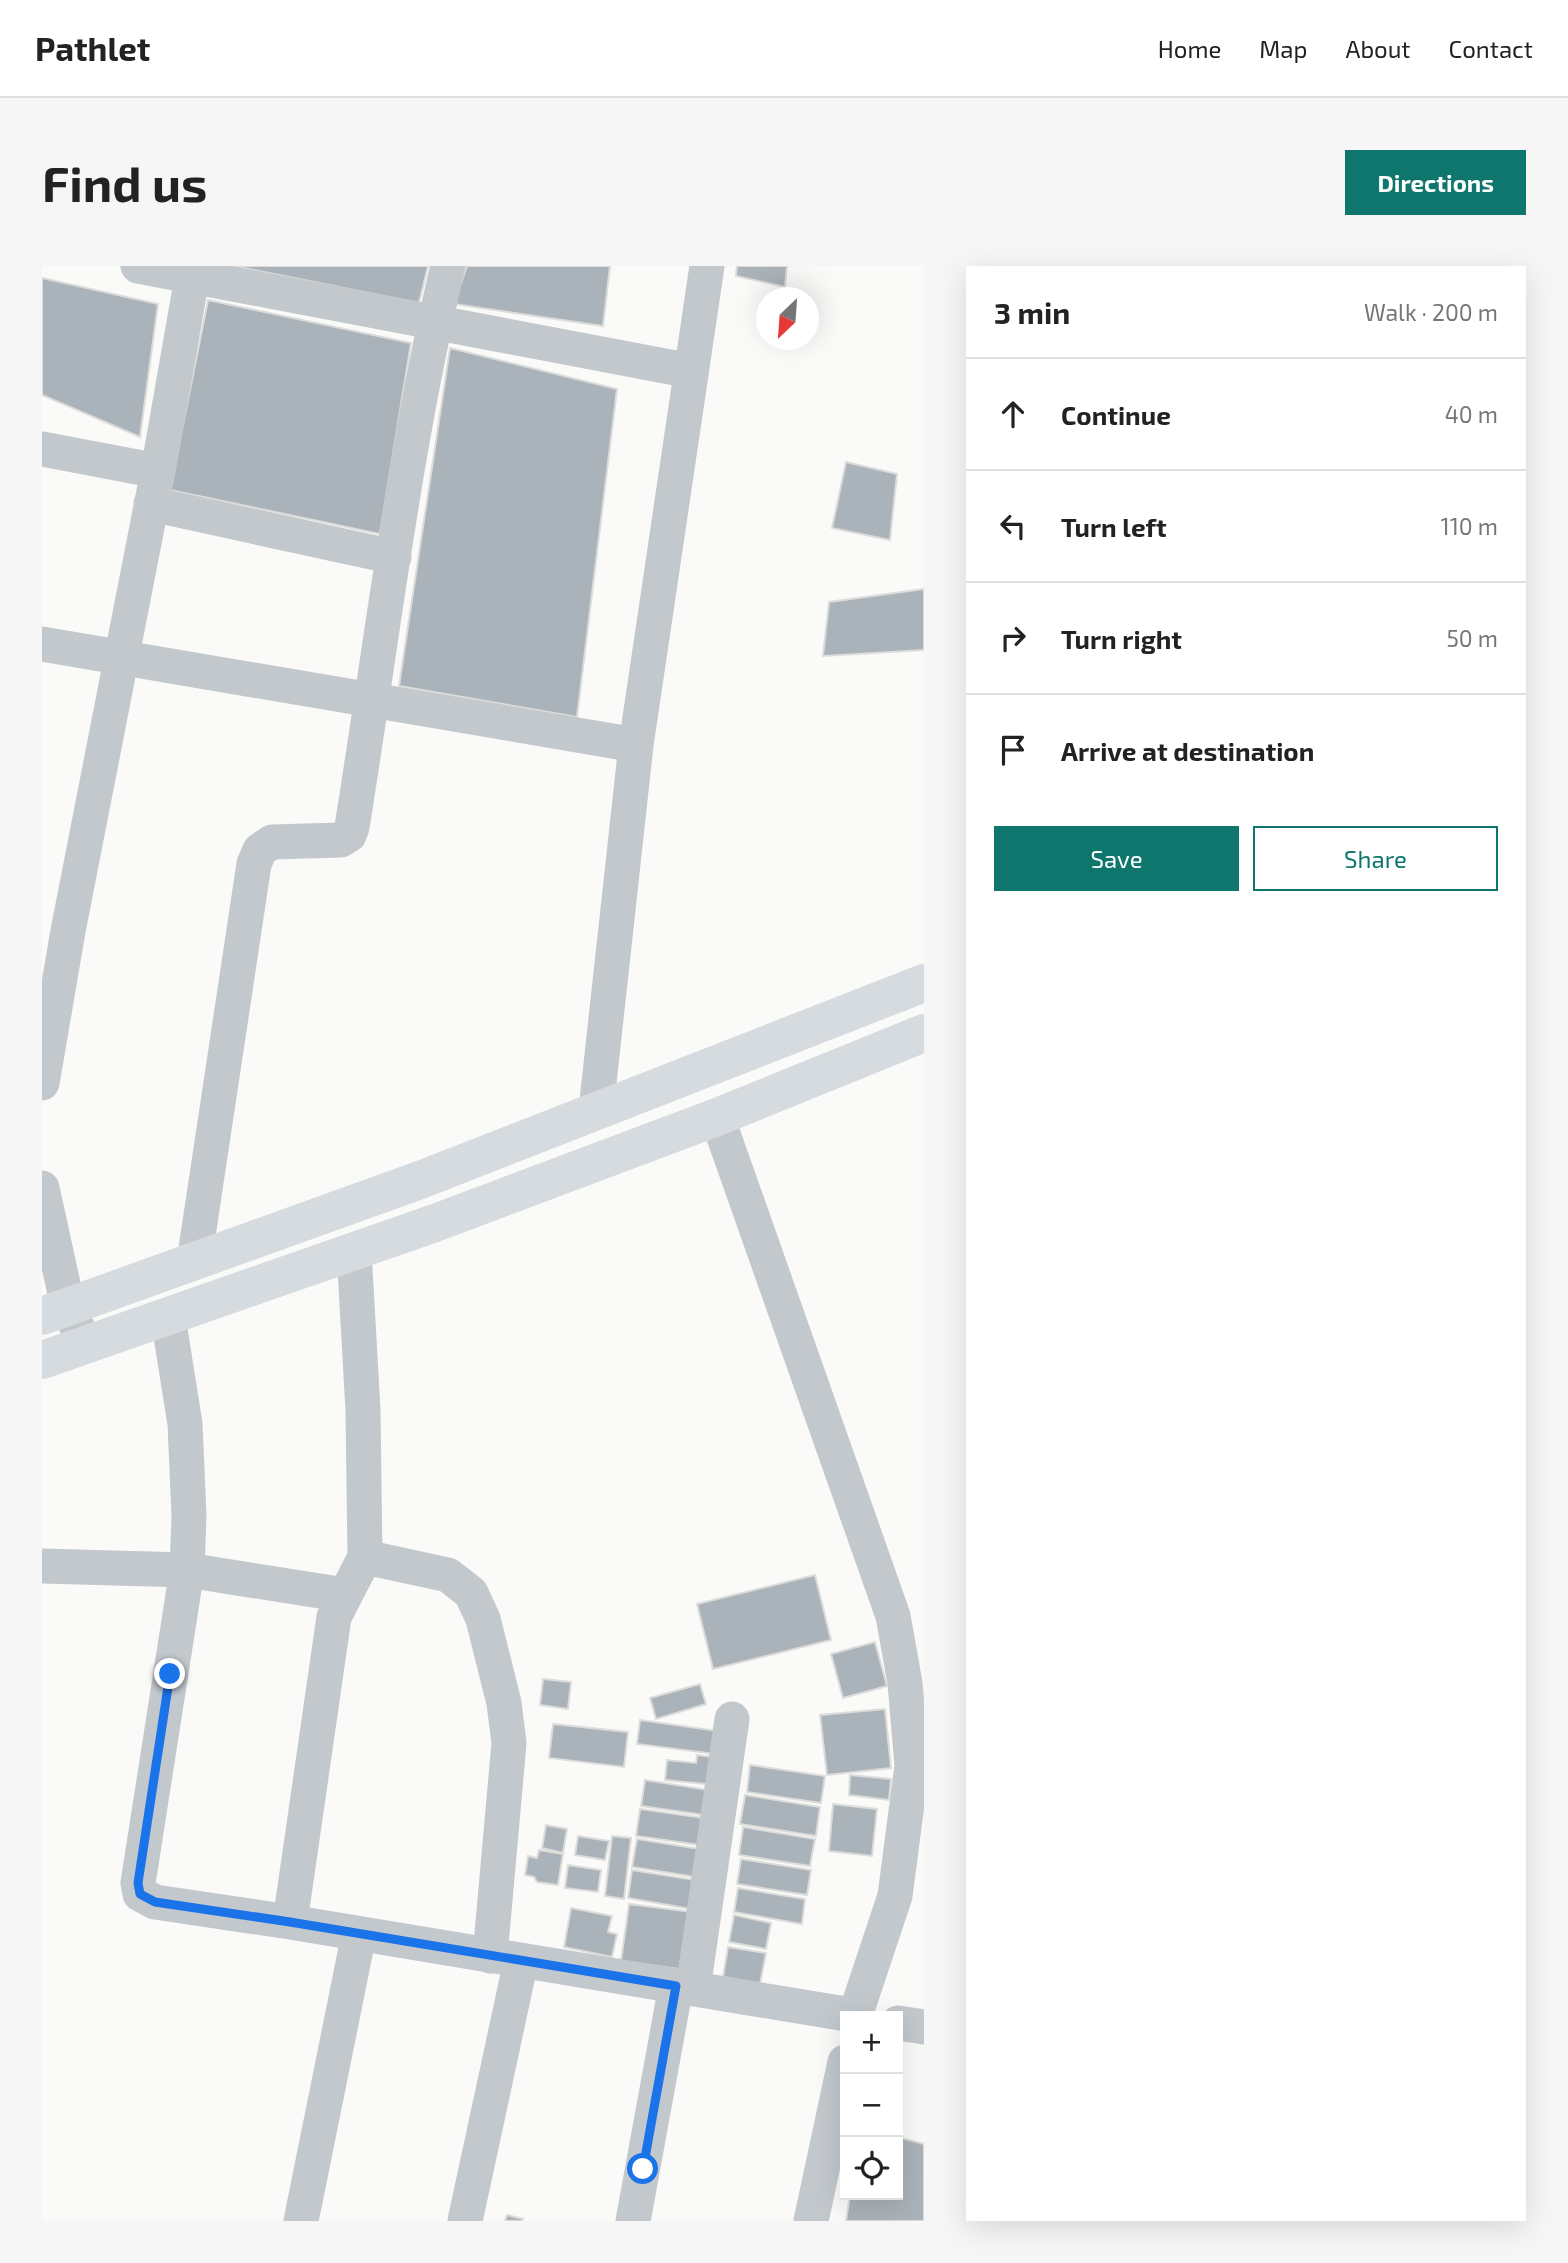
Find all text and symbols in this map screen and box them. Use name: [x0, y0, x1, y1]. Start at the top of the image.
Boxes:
text: Pathlet: [35, 28, 150, 68]
text: Home: [1158, 34, 1221, 63]
text: Map: [1259, 34, 1307, 63]
text: About: [1345, 34, 1411, 63]
text: Contact: [1449, 34, 1533, 63]
button: Directions: [1345, 150, 1526, 215]
text: Find us: [42, 153, 207, 212]
north arrow: [756, 287, 819, 350]
text: 3 min: [994, 294, 1070, 330]
text: Walk · 200 m: [1364, 298, 1498, 326]
icon: ahead: [994, 395, 1032, 433]
text: Continue: [1061, 399, 1171, 430]
text: 40 m: [1445, 400, 1498, 428]
icon: left: [994, 507, 1032, 545]
text: Turn left: [1061, 511, 1167, 542]
text: 110 m: [1441, 512, 1498, 540]
icon: right: [994, 619, 1032, 657]
text: Turn right: [1061, 623, 1182, 654]
text: 50 m: [1447, 624, 1498, 652]
icon: arrive: [994, 731, 1032, 769]
text: Arrive at destination: [1061, 735, 1314, 766]
button: Save: [994, 826, 1239, 891]
button: Share: [1253, 826, 1498, 891]
route end: [154, 1658, 185, 1689]
map controls: [840, 2011, 903, 2200]
button: +: [840, 2011, 903, 2074]
button: −: [840, 2074, 903, 2137]
button: locate: [840, 2137, 903, 2200]
route start: [627, 2153, 658, 2184]

